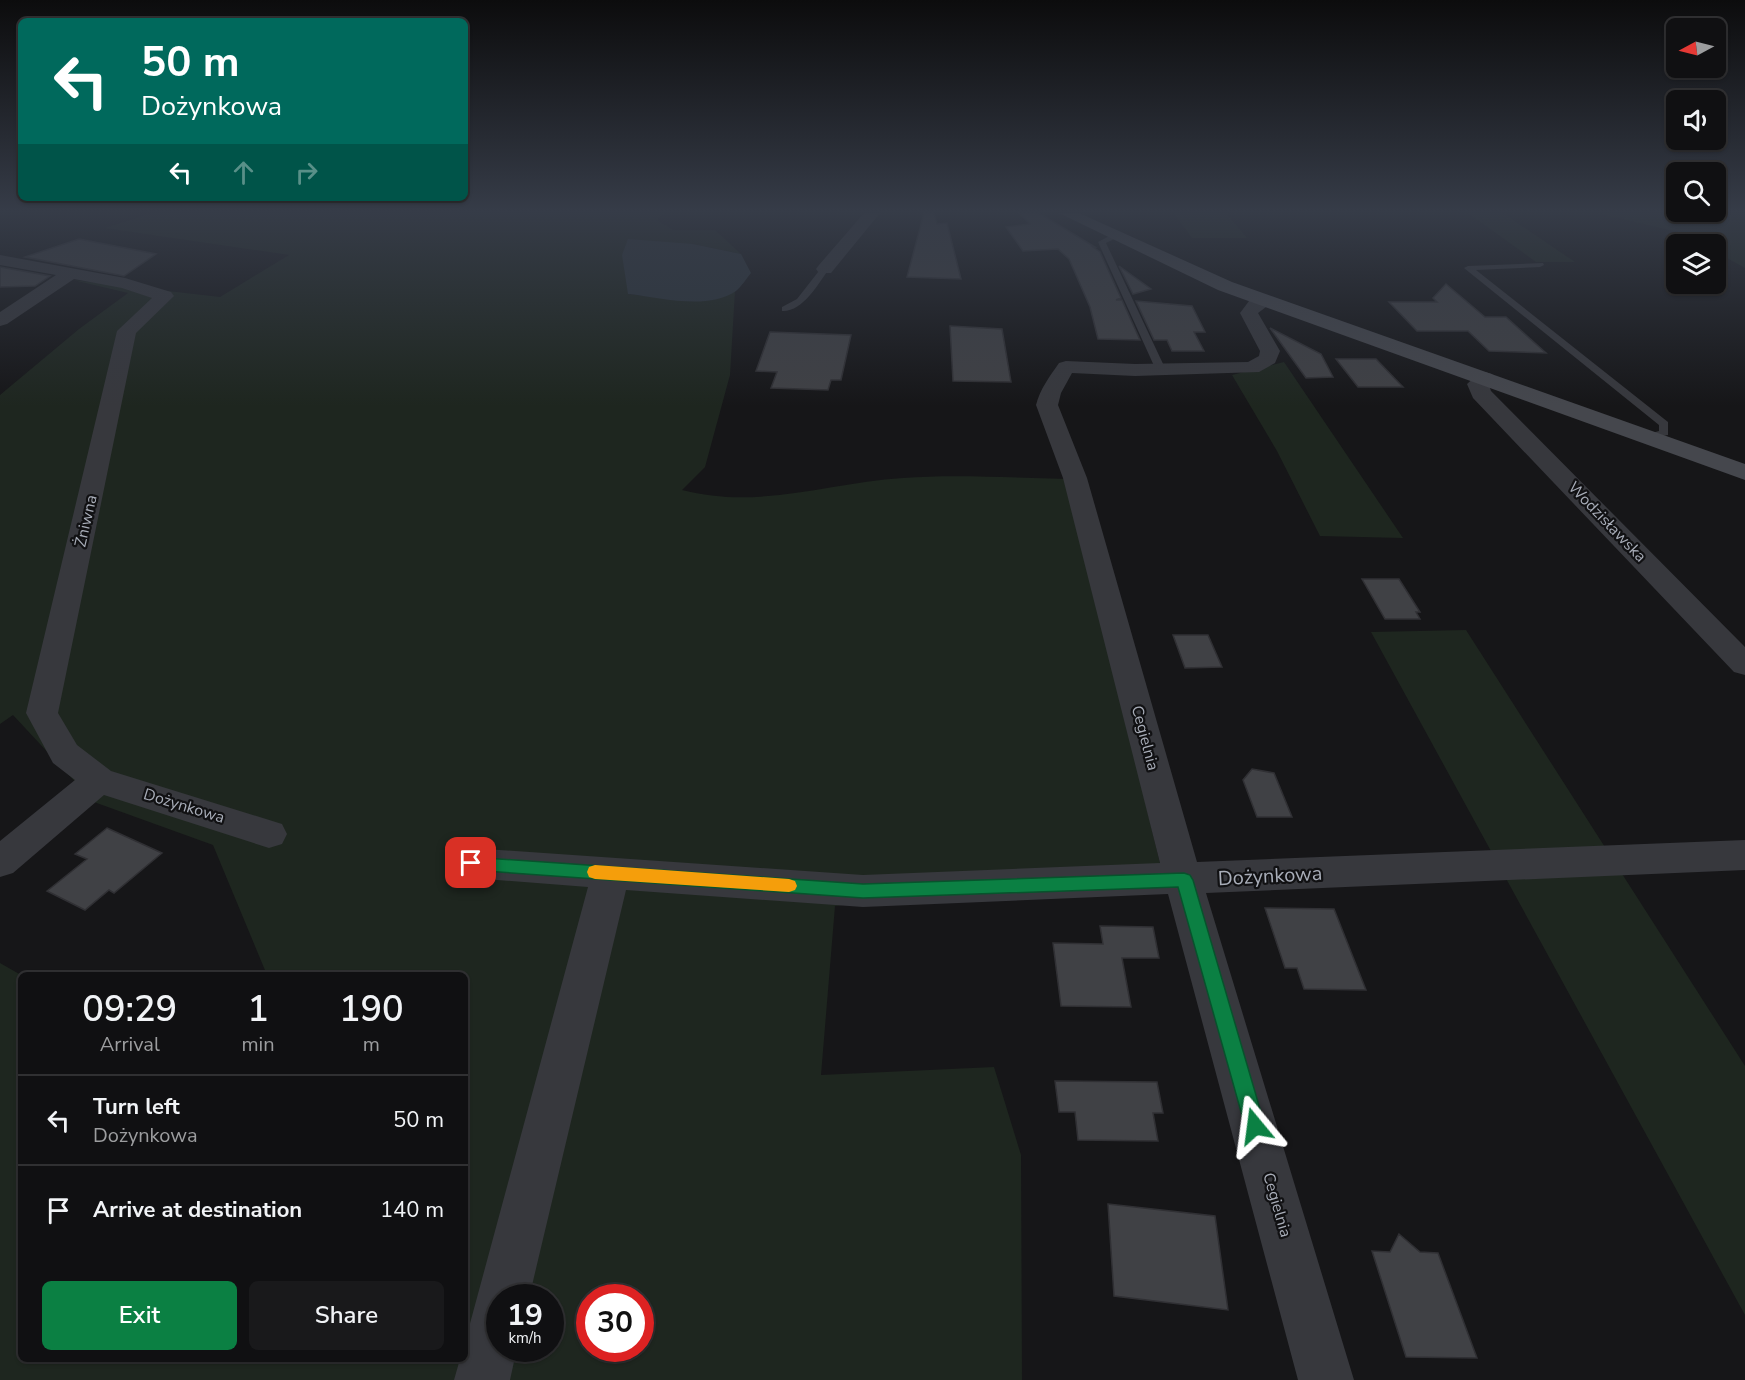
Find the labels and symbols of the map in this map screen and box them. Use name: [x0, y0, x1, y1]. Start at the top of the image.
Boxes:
north arrow: [1666, 18, 1726, 78]
street label: Wodzisławska: [1563, 477, 1651, 567]
street label: Żniwna: [69, 493, 103, 549]
street label: Cegielnia: [1126, 703, 1164, 773]
street label: Dożynkowa: [141, 783, 227, 829]
pin: [445, 837, 496, 888]
street label: Dożynkowa: [1217, 860, 1323, 892]
position arrow: [1223, 1094, 1287, 1158]
street label: Cegielnia: [1257, 1170, 1297, 1240]
speed limit sign: 30: [576, 1284, 654, 1362]

